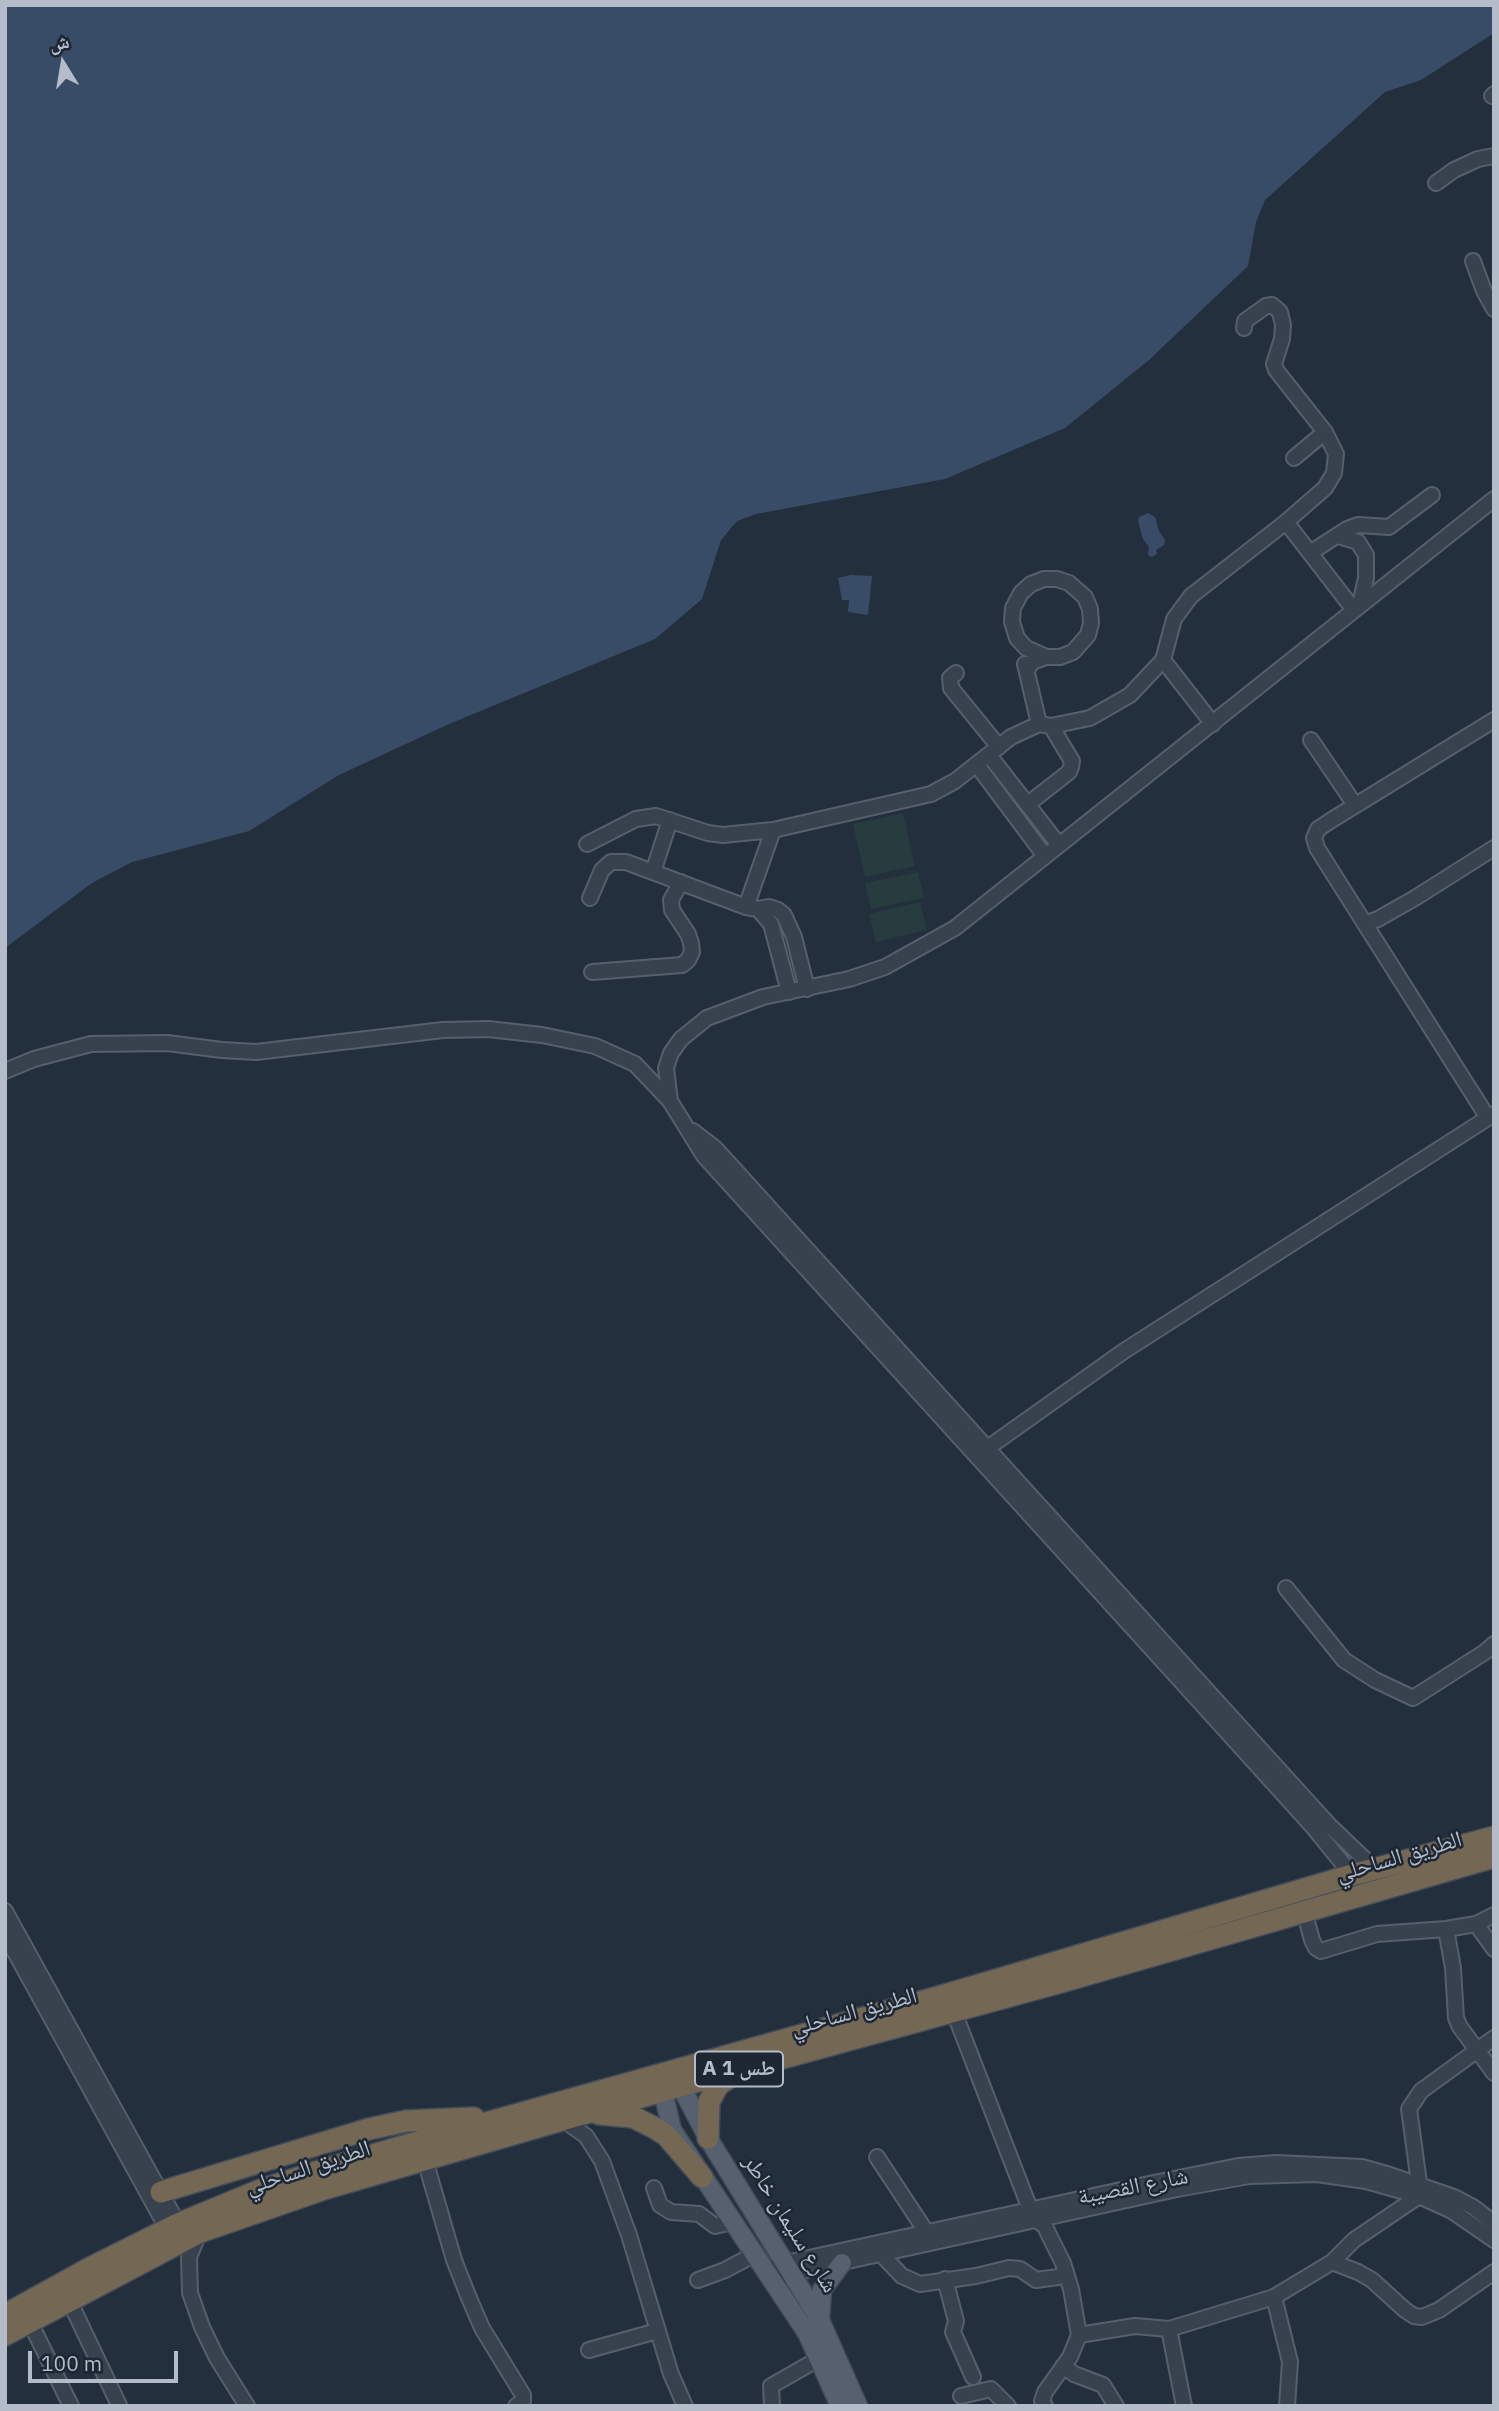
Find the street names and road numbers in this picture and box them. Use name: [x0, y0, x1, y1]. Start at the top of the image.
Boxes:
street label: الطريق الساحلي: [1333, 1826, 1465, 1888]
street label: الطريق الساحلي: [788, 1982, 920, 2042]
road number: A 1 طس: [695, 2052, 783, 2086]
street label: الطريق الساحلي: [242, 2135, 374, 2201]
street label: شارع سليمان خاطر: [737, 2150, 843, 2298]
street label: شارع القصيبة: [1076, 2163, 1190, 2211]

